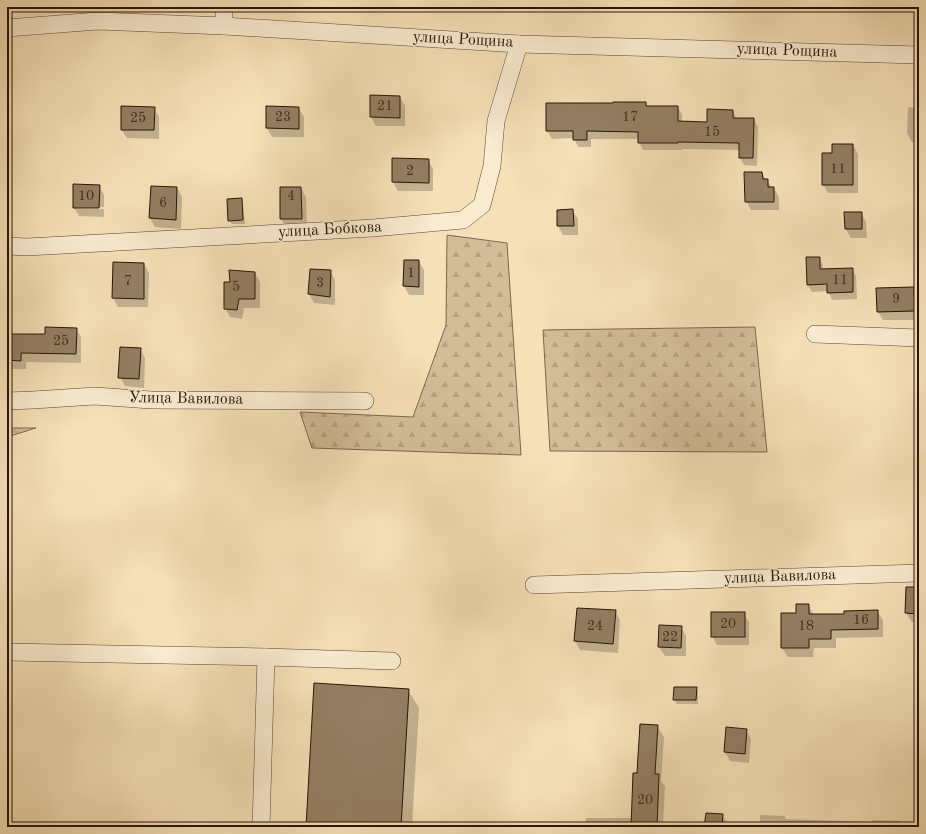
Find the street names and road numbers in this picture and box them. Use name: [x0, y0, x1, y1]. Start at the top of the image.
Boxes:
street label: улица Рощина: [412, 29, 514, 51]
street label: улица Рощина: [736, 41, 838, 61]
street label: улица Бобкова: [278, 219, 383, 241]
street label: Улица Вавилова: [129, 390, 244, 408]
street label: улица Вавилова: [724, 567, 836, 587]

